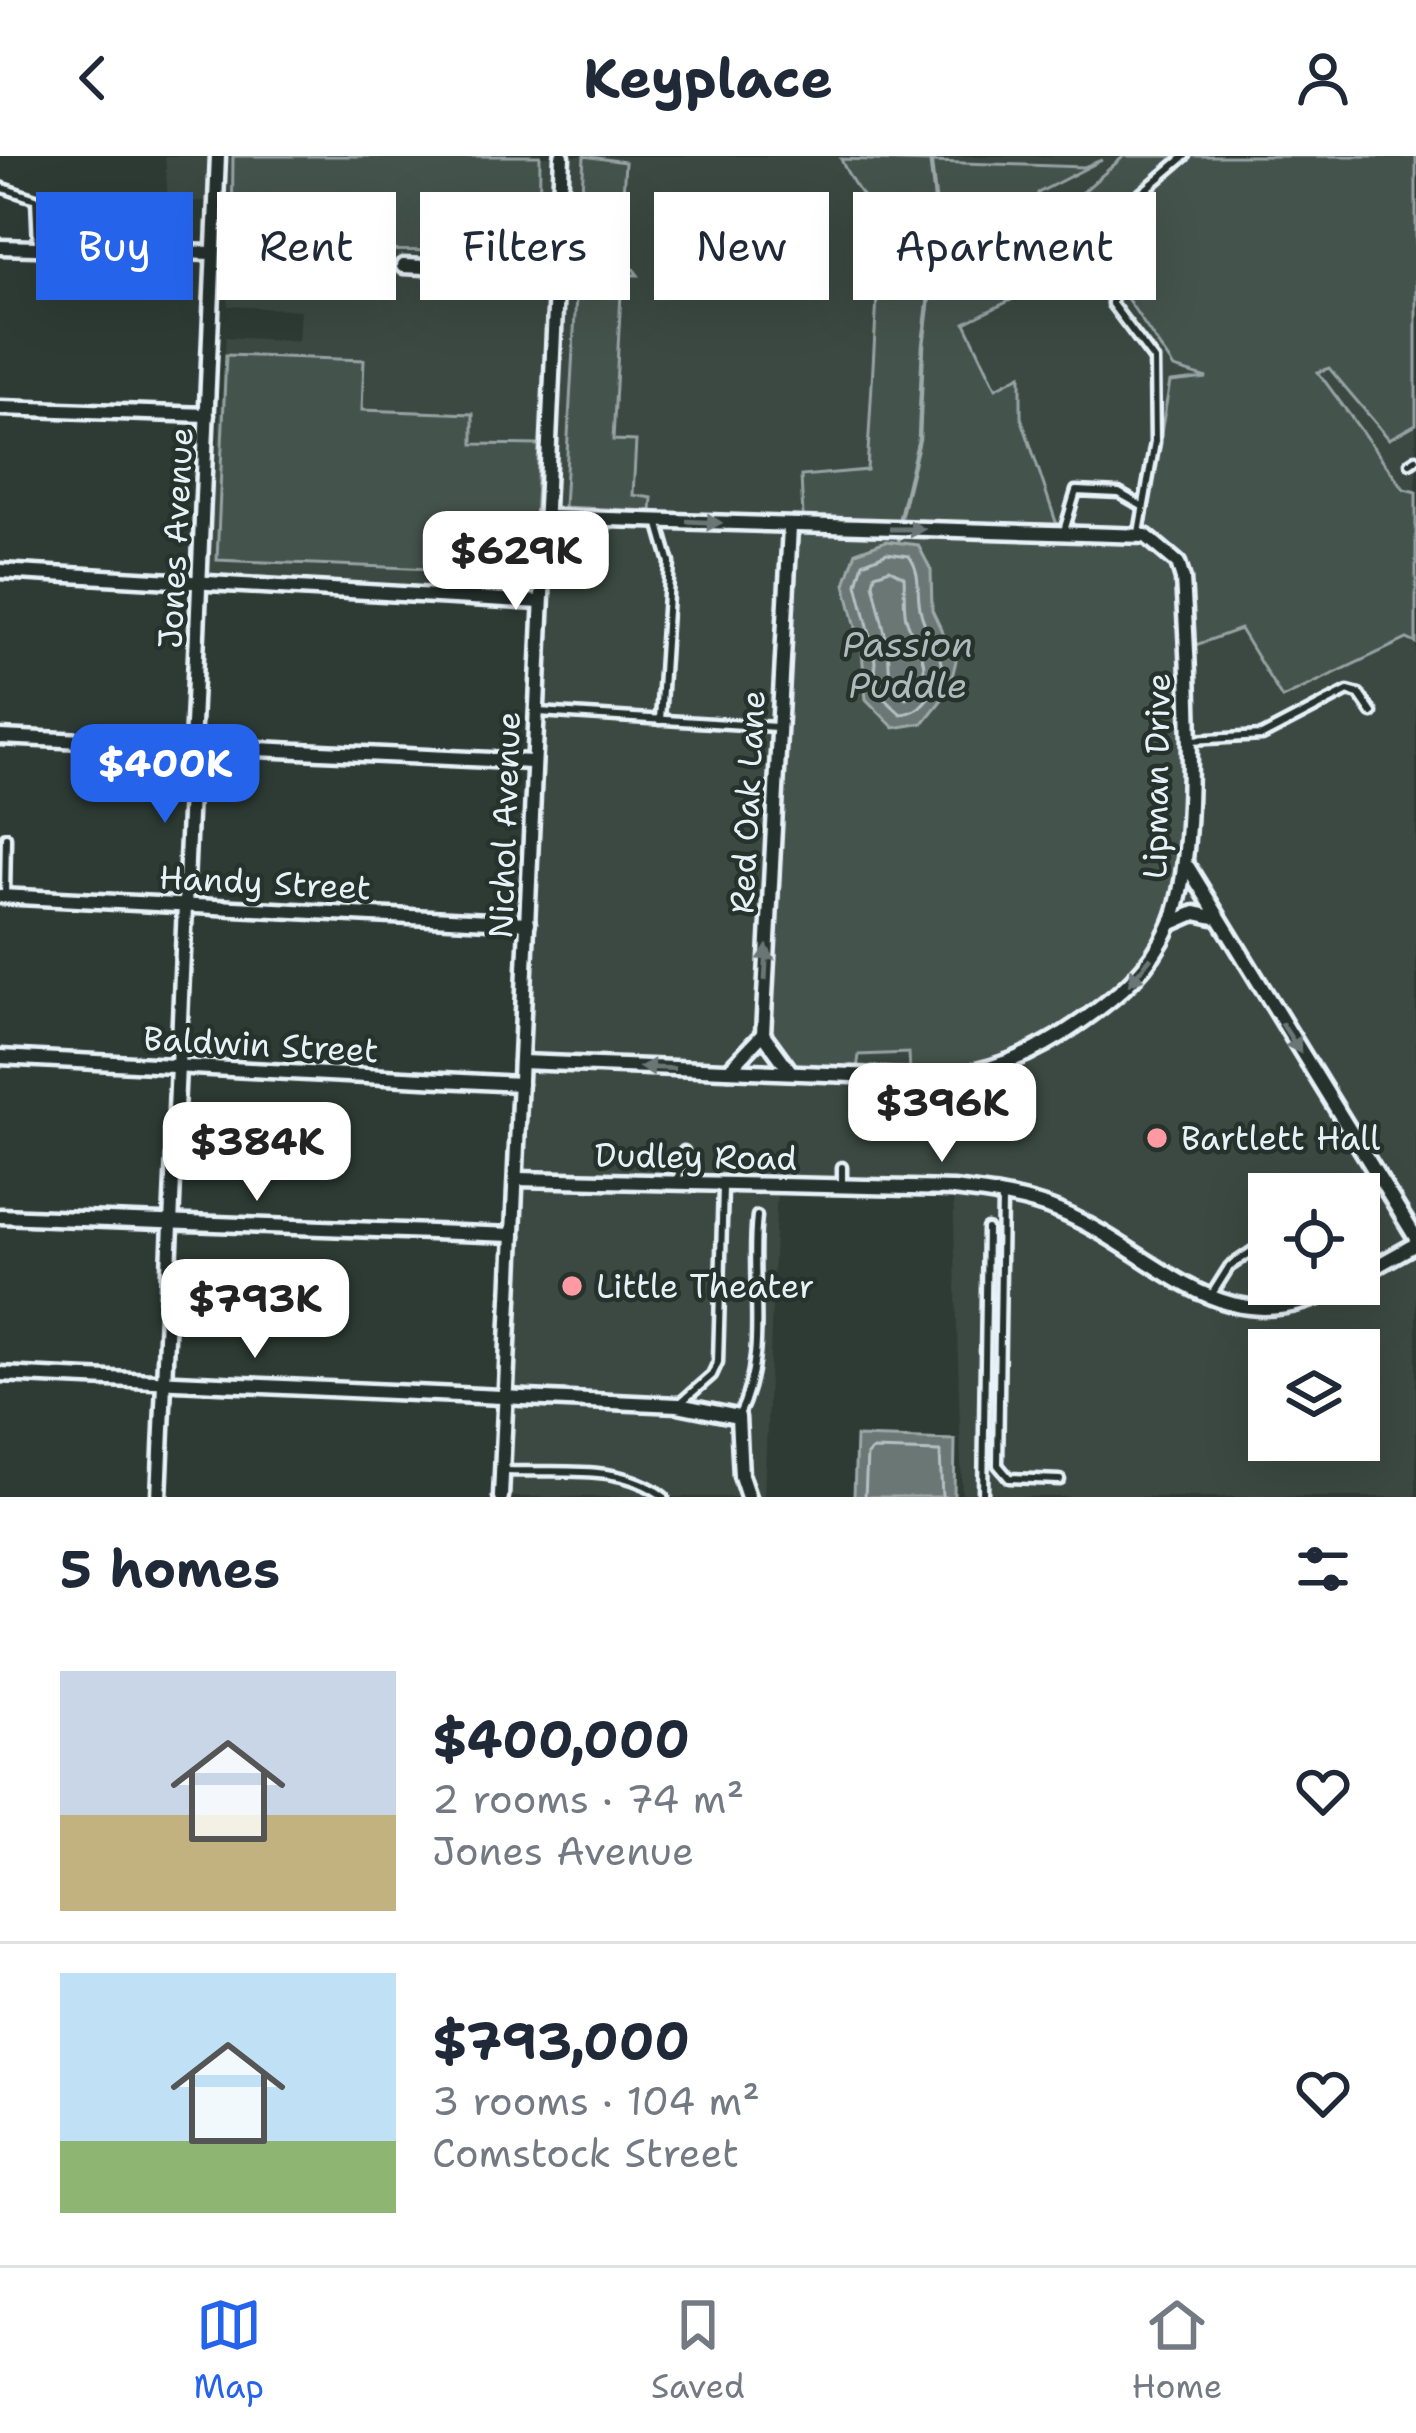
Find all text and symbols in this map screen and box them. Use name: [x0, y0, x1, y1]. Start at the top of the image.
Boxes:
text: Keyplace: [583, 42, 833, 114]
icon: back: [60, 45, 126, 111]
icon: person: [1290, 45, 1356, 111]
chip: Buy: [36, 192, 193, 300]
chip: Rent: [217, 192, 396, 300]
chip: Filters: [420, 192, 630, 300]
chip: New: [654, 192, 829, 300]
chip: Apartment: [853, 192, 1156, 300]
street label: Jones Avenue: [147, 426, 204, 650]
pin: $629K: [432, 511, 600, 613]
one-way arrow: [686, 513, 723, 532]
one-way arrow: [889, 519, 927, 539]
text: $629K: [450, 524, 582, 576]
water label: Passion Puddle: [843, 620, 973, 710]
street label: Lipman Drive: [1132, 673, 1181, 879]
street label: Red Oak Lane: [719, 689, 776, 915]
street label: Nichol Avenue: [478, 711, 531, 939]
pin: $400K: [81, 724, 249, 826]
text: $400K: [98, 737, 232, 789]
street label: Handy Street: [158, 854, 372, 911]
one-way arrow: [757, 943, 776, 981]
one-way arrow: [1128, 955, 1153, 986]
street label: Baldwin Street: [142, 1016, 380, 1073]
one-way arrow: [1280, 1021, 1301, 1055]
one-way arrow: [637, 1058, 675, 1077]
pin: $396K: [858, 1063, 1026, 1165]
text: $396K: [875, 1076, 1009, 1128]
pin: $384K: [173, 1102, 341, 1204]
text: $384K: [190, 1115, 324, 1167]
place label: Bartlett Hall: [1181, 1116, 1380, 1161]
marker: Bartlett Hall: [1144, 1125, 1170, 1151]
street label: Dudley Road: [594, 1132, 798, 1181]
map controls: [1248, 1173, 1380, 1461]
button: locate: [1248, 1173, 1380, 1305]
pin: $793K: [171, 1259, 339, 1361]
place label: Little Theater: [596, 1264, 814, 1309]
text: $793K: [188, 1272, 322, 1324]
marker: Little Theater: [559, 1273, 585, 1299]
button: layers: [1248, 1329, 1380, 1461]
text: 5 homes: [60, 1535, 280, 1603]
icon: filters: [1290, 1536, 1356, 1602]
text: $400,000: [432, 1705, 690, 1773]
icon: home: [156, 1719, 300, 1863]
icon: heart: [1290, 1758, 1356, 1824]
text: 2 rooms · 74 m²: [432, 1773, 744, 1825]
text: Jones Avenue: [432, 1825, 694, 1877]
text: $793,000: [432, 2007, 690, 2075]
icon: home: [156, 2021, 300, 2165]
icon: heart: [1290, 2060, 1356, 2126]
text: 3 rooms · 104 m²: [432, 2075, 760, 2127]
text: Comstock Street: [432, 2127, 739, 2179]
tab: Map: [193, 2292, 264, 2409]
tab: Saved: [651, 2292, 745, 2409]
tab: Home: [1132, 2292, 1222, 2409]

